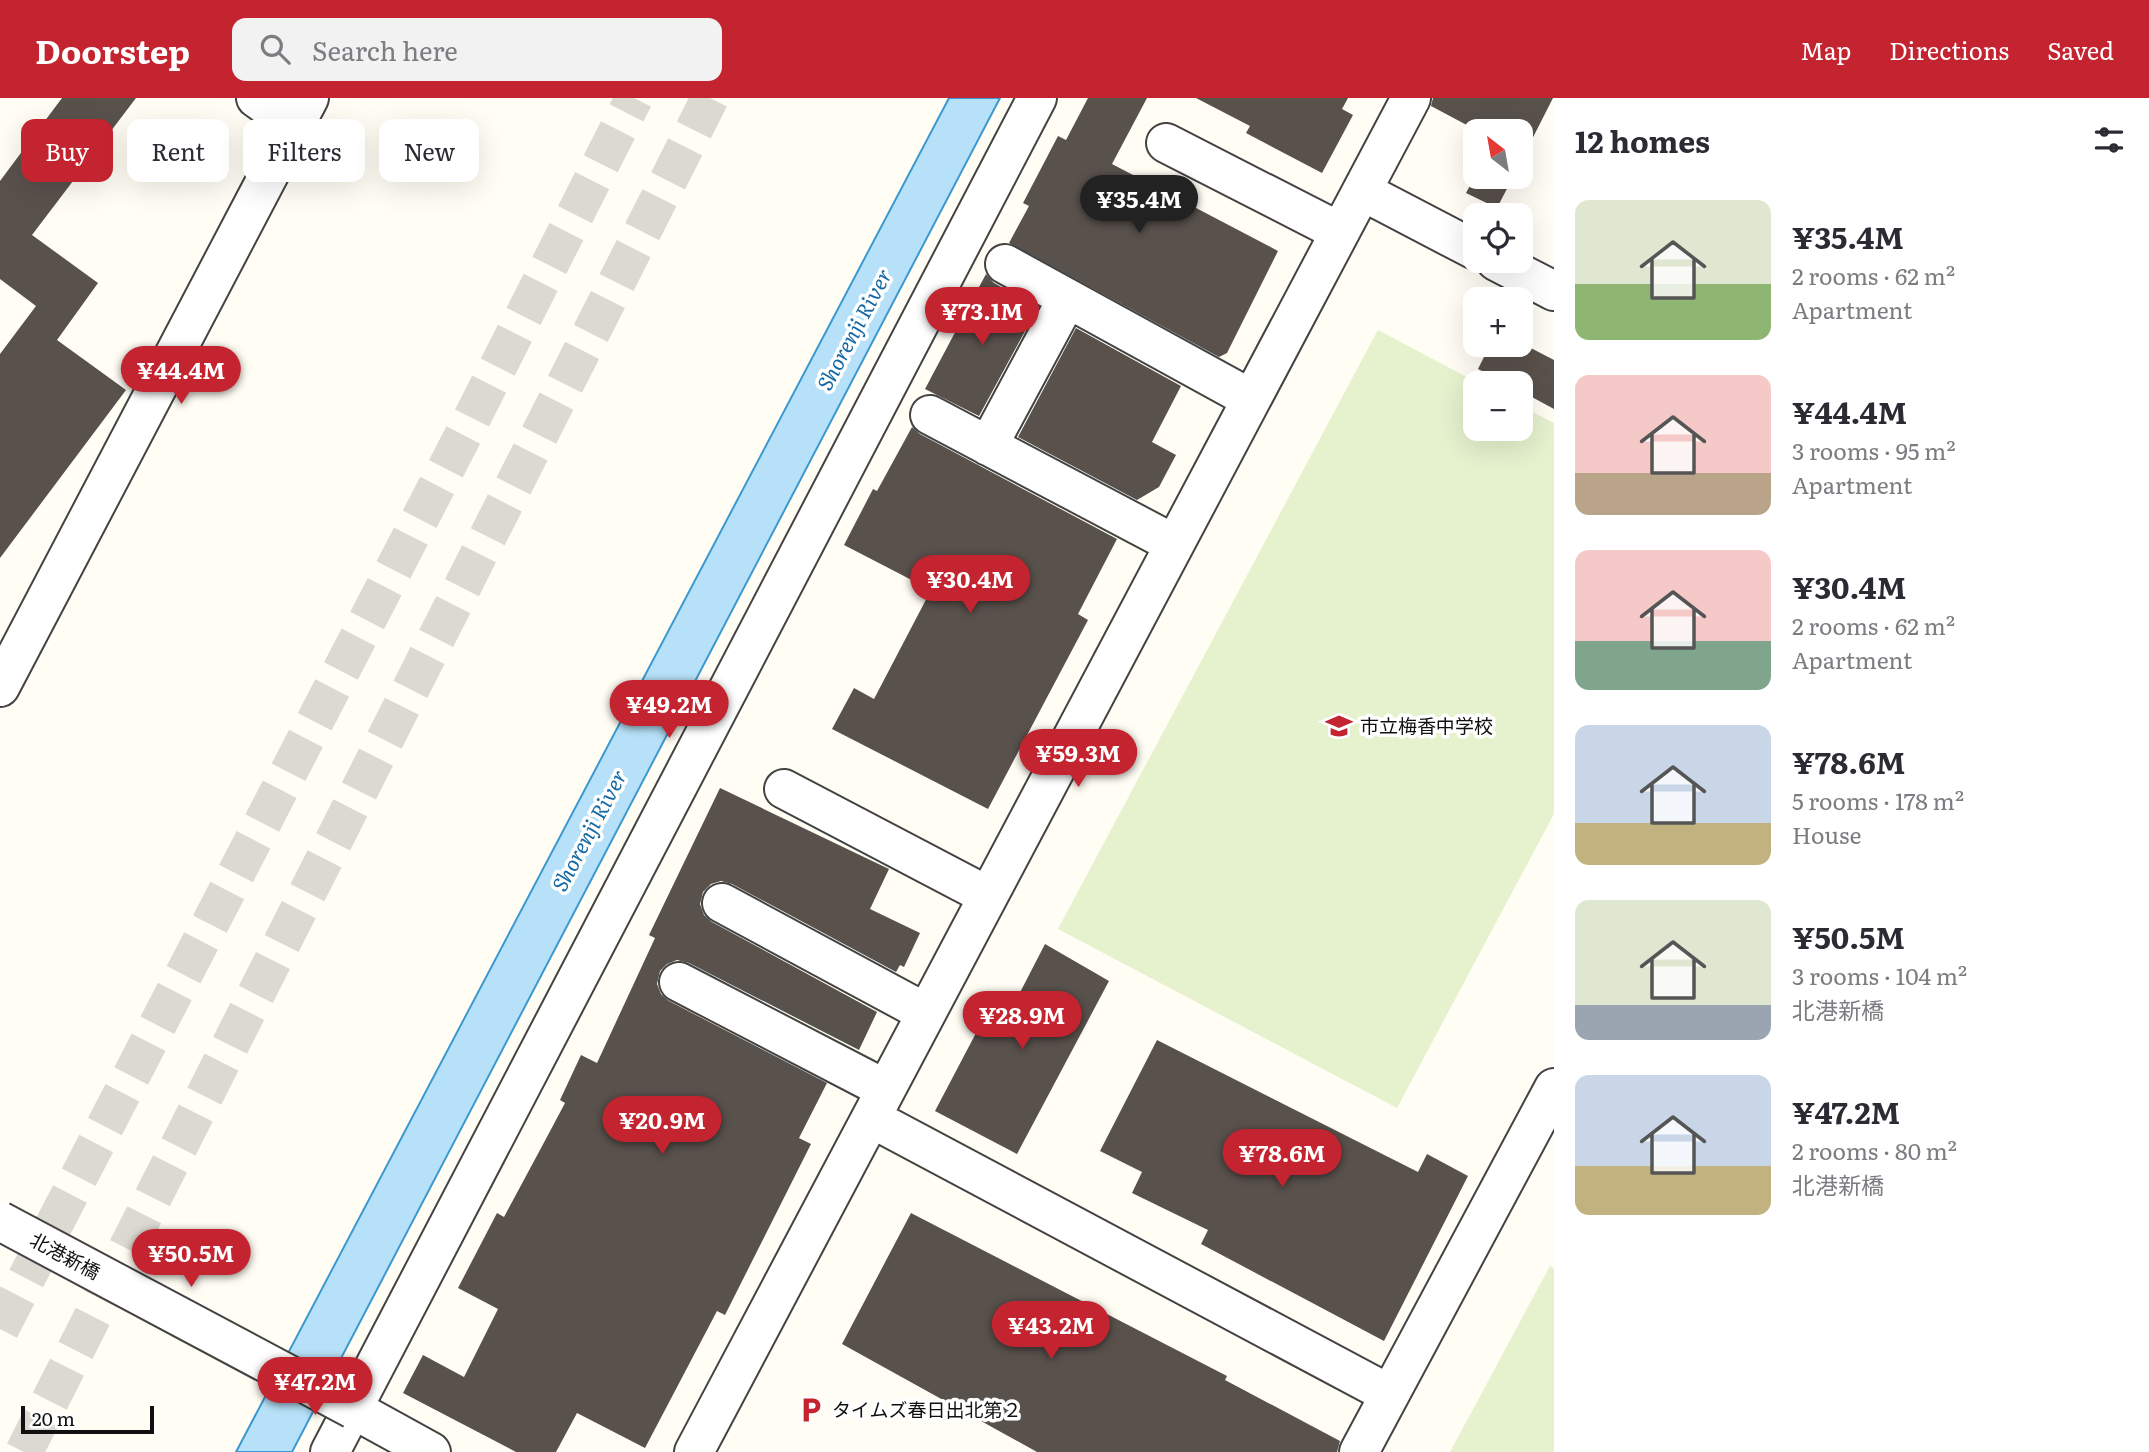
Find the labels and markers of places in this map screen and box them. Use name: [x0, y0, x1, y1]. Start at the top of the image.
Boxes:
pin: ¥35.4M: [1082, 176, 1196, 235]
pin: ¥73.1M: [925, 288, 1039, 347]
pin: ¥44.4M: [124, 346, 238, 406]
pin: ¥30.4M: [913, 556, 1027, 615]
pin: ¥49.2M: [612, 680, 726, 740]
school or university icon: 市立梅香中学校: [1324, 711, 1354, 741]
place label: 市立梅香中学校: [1360, 711, 1493, 739]
pin: ¥59.3M: [1021, 730, 1135, 789]
pin: ¥28.9M: [965, 992, 1079, 1051]
pin: ¥20.9M: [605, 1096, 719, 1156]
pin: ¥78.6M: [1225, 1130, 1339, 1189]
pin: ¥50.5M: [134, 1230, 248, 1289]
pin: ¥43.2M: [994, 1302, 1108, 1361]
pin: ¥47.2M: [258, 1358, 372, 1417]
parking icon: タイムズ春日出北第２: [796, 1395, 826, 1425]
place label: タイムズ春日出北第２: [832, 1395, 1022, 1423]

